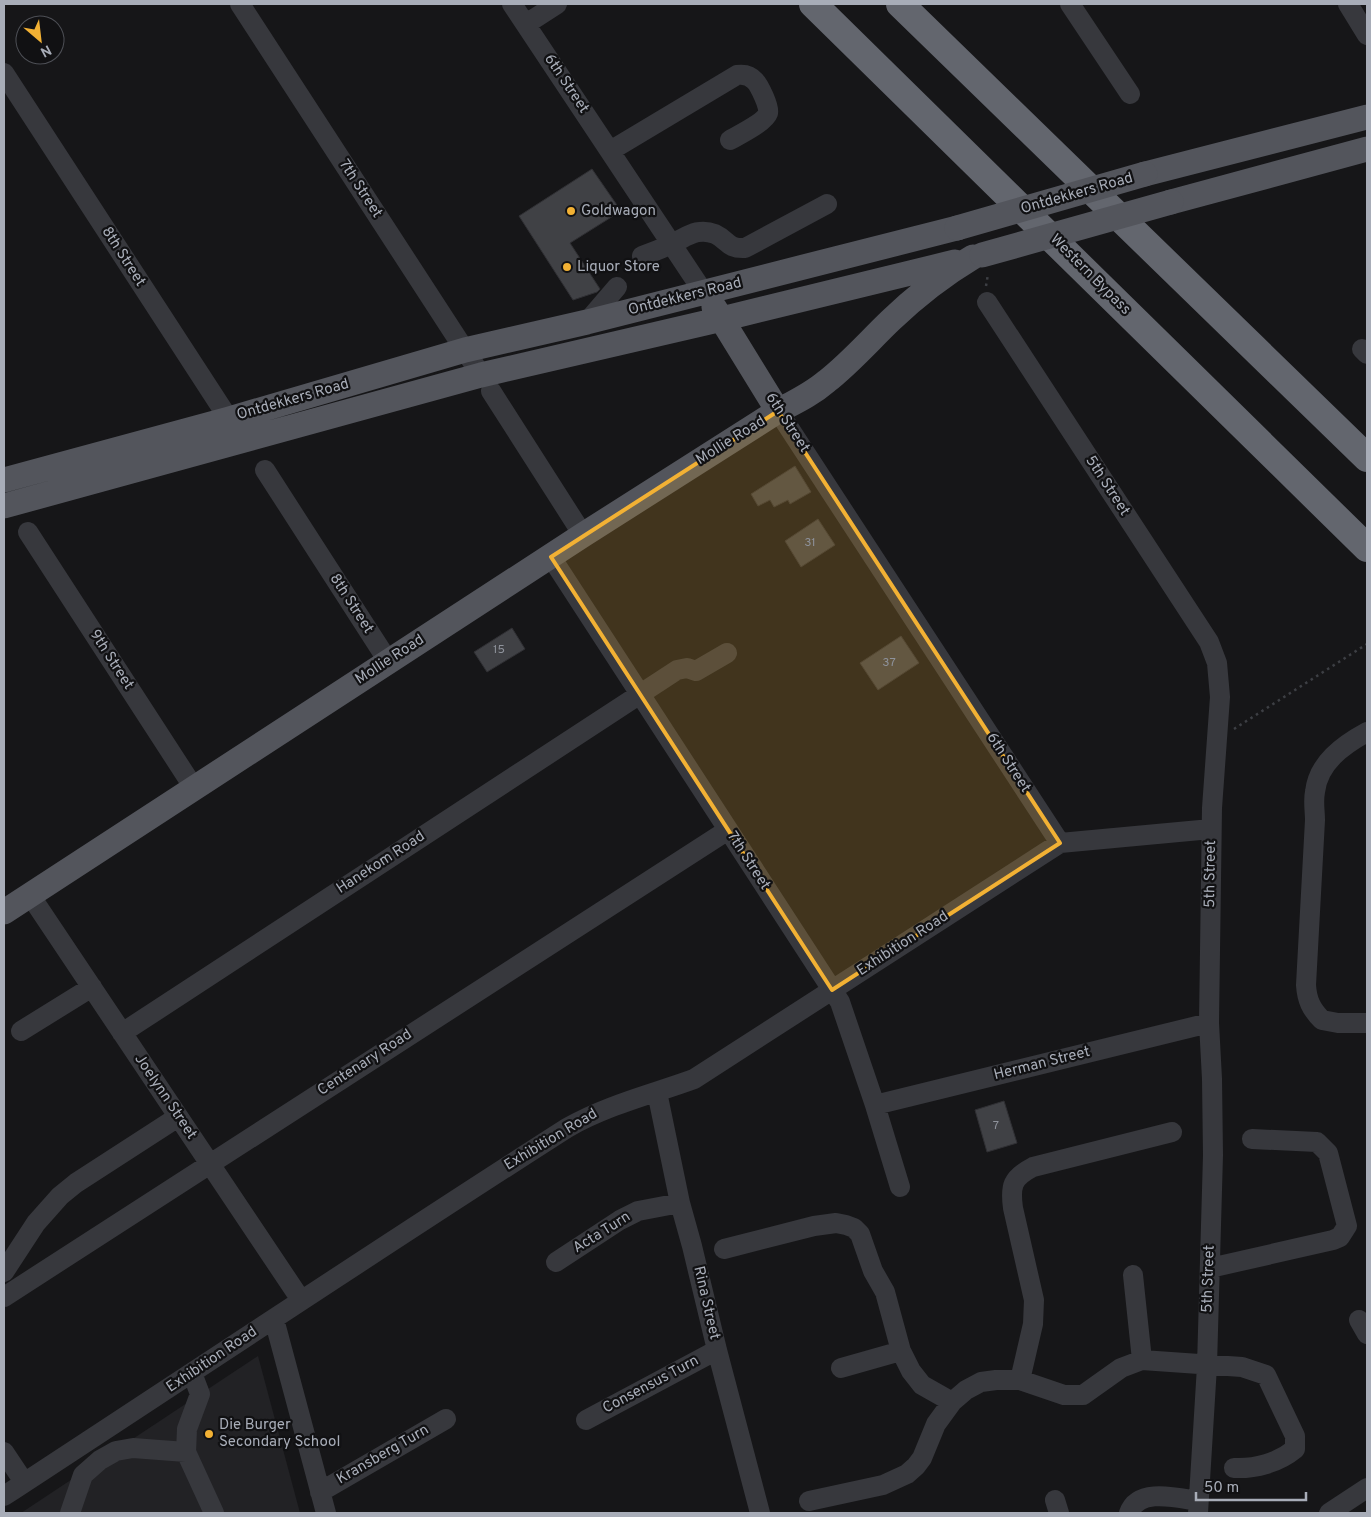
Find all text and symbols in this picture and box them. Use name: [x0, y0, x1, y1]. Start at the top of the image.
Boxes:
north arrow: [15, 15, 65, 65]
text: N: [37, 40, 54, 60]
street label: 6th Street: [539, 51, 593, 117]
street label: 7th Street: [334, 156, 386, 222]
street label: Ontdekkers Road: [1019, 169, 1135, 219]
place label: Goldwagon: [581, 202, 656, 221]
marker: Goldwagon: [565, 205, 577, 217]
street label: 8th Street: [97, 224, 149, 290]
street label: Western Bypass: [1046, 231, 1134, 319]
place label: Liquor Store: [577, 258, 660, 277]
marker: Liquor Store: [561, 261, 573, 273]
street label: Ontdekkers Road: [626, 274, 744, 320]
street label: Ontdekkers Road: [235, 375, 351, 425]
street label: 6th Street: [761, 389, 813, 457]
street label: Mollie Road: [693, 412, 769, 470]
street label: 5th Street: [1081, 452, 1133, 520]
house number: 31: [804, 535, 816, 551]
street label: 8th Street: [325, 571, 377, 637]
street label: 9th Street: [85, 626, 137, 694]
street label: Mollie Road: [352, 631, 428, 689]
house number: 15: [493, 642, 505, 658]
house number: 37: [882, 655, 896, 671]
street label: 6th Street: [982, 729, 1034, 797]
street label: Hanekom Road: [333, 827, 429, 899]
street label: 7th Street: [722, 828, 774, 894]
street label: 5th Street: [1201, 840, 1221, 908]
street label: Exhibition Road: [854, 907, 952, 981]
street label: Centenary Road: [314, 1025, 416, 1101]
street label: Herman Street: [992, 1043, 1092, 1085]
street label: Joelynn Street: [130, 1051, 200, 1143]
street label: Exhibition Road: [501, 1105, 601, 1175]
house number: 7: [993, 1118, 999, 1134]
street label: Acta Turn: [570, 1208, 634, 1258]
street label: 5th Street: [1198, 1245, 1220, 1313]
street label: Rina Street: [688, 1264, 724, 1342]
street label: Exhibition Road: [163, 1323, 261, 1397]
street label: Consensus Turn: [600, 1352, 702, 1418]
place label: Die Burger Secondary School: [219, 1416, 340, 1452]
street label: Kransberg Turn: [333, 1421, 433, 1489]
marker: Die Burger Secondary School: [203, 1428, 215, 1440]
scale bar: [1196, 1470, 1306, 1502]
text: 50 m: [1204, 1479, 1239, 1498]

